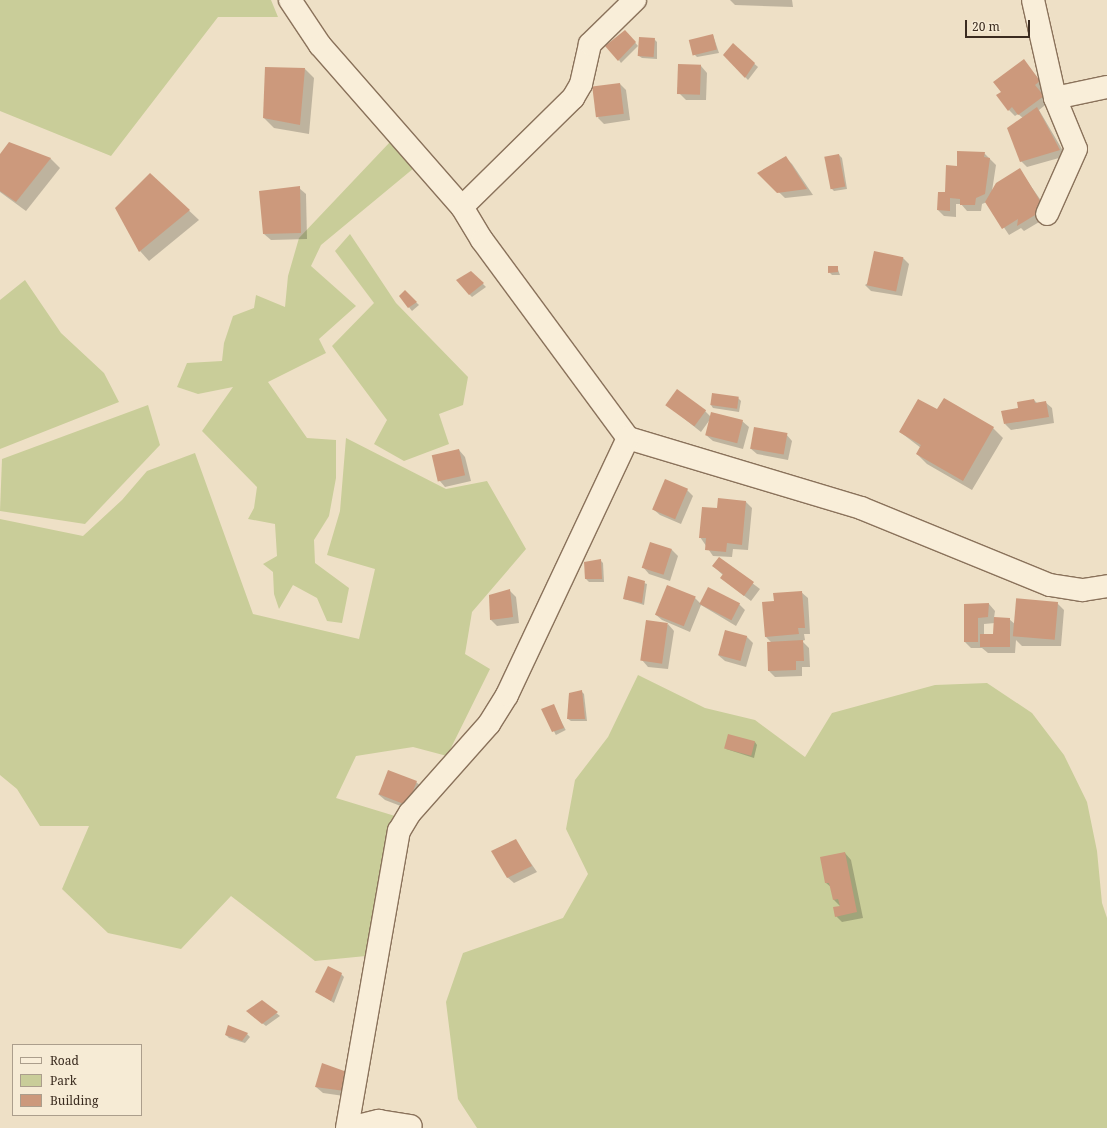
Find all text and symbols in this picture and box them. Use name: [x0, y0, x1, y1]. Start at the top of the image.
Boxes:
scale bar: [967, 12, 1032, 38]
text: 20 m: [972, 18, 1000, 35]
legend: [12, 1044, 142, 1116]
text: Road: [50, 1052, 79, 1069]
text: Park: [50, 1072, 77, 1089]
text: Building: [50, 1092, 98, 1109]

